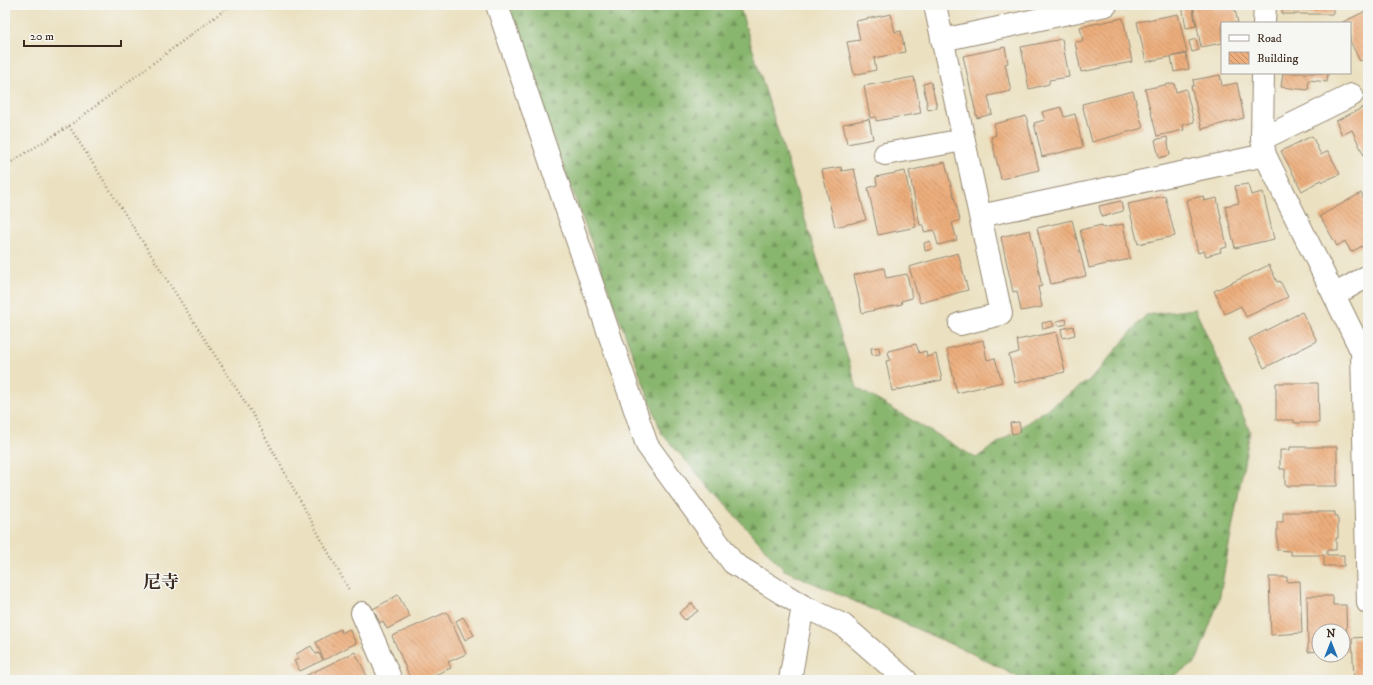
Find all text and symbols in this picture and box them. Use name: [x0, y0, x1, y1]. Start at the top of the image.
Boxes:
scale bar: [24, 22, 121, 48]
legend: [1221, 22, 1351, 74]
text: 20 m: [30, 29, 54, 44]
text: Road: [1257, 31, 1282, 46]
text: Building: [1257, 51, 1298, 66]
district label: 尼寺: [143, 572, 179, 594]
north arrow: [1311, 623, 1351, 663]
text: N: [1326, 627, 1336, 641]

